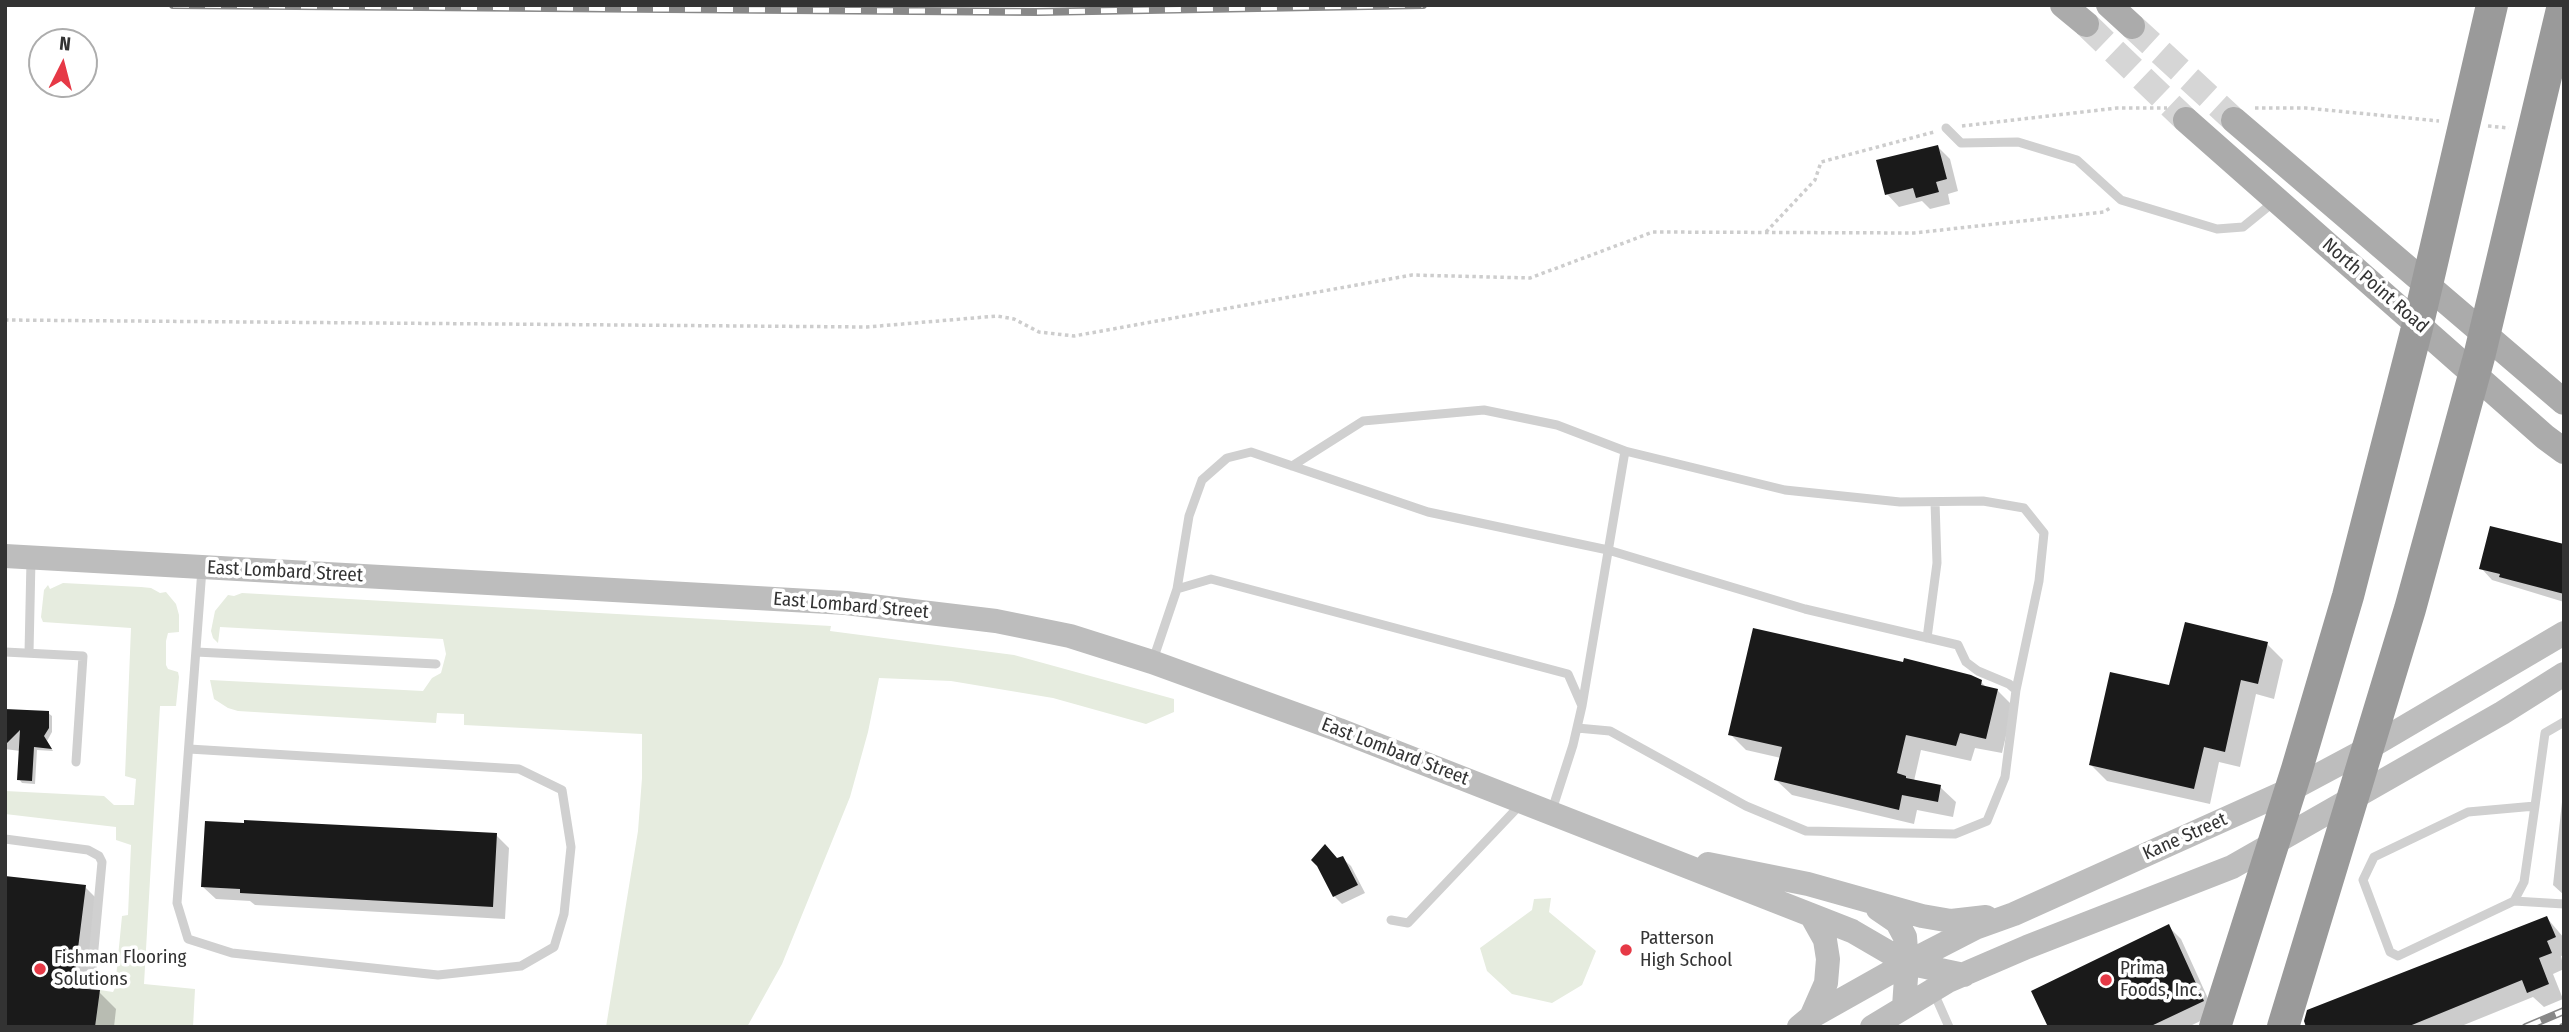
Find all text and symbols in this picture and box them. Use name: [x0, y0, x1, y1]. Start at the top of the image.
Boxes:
north arrow: [28, 28, 98, 98]
text: N: [58, 32, 72, 56]
street label: North Point Road: [2317, 234, 2433, 338]
street label: East Lombard Street: [207, 557, 363, 587]
street label: East Lombard Street: [772, 588, 930, 624]
street label: East Lombard Street: [1318, 713, 1472, 791]
street label: Kane Street: [2139, 808, 2231, 866]
place label: Patterson High School: [1640, 928, 1732, 972]
marker: Patterson High School: [1618, 942, 1634, 958]
place label: Fishman Flooring Solutions: [54, 947, 186, 991]
place label: Prima Foods, Inc.: [2120, 958, 2202, 1002]
marker: Fishman Flooring Solutions: [32, 961, 48, 977]
marker: Prima Foods, Inc.: [2098, 972, 2114, 988]

